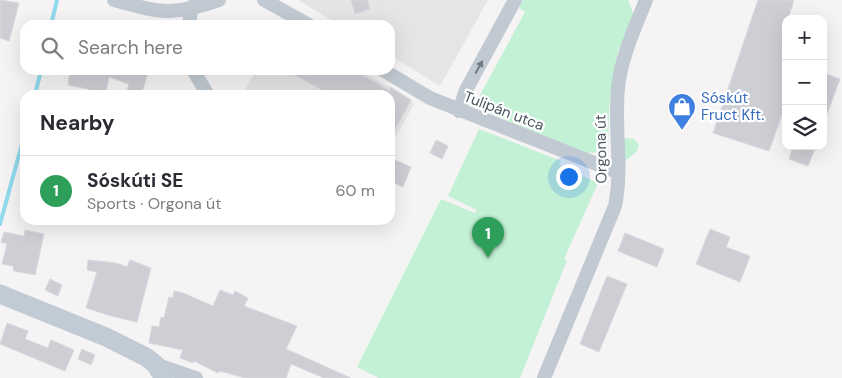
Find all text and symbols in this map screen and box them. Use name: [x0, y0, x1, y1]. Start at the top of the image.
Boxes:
map controls: [782, 15, 827, 150]
button: +: [782, 15, 827, 60]
search box: [20, 20, 395, 75]
icon: search: [38, 34, 66, 62]
text: Search here: [78, 35, 183, 60]
one-way arrow: [475, 59, 483, 74]
button: −: [782, 60, 827, 105]
street label: Tulipán utca: [461, 87, 547, 135]
place label: Sóskút Fruct Kft.: [701, 88, 764, 125]
shop icon: Sóskút Fruct Kft.: [667, 92, 697, 131]
button: layers: [782, 105, 827, 150]
text: Nearby: [40, 109, 114, 137]
street label: Orgona út: [590, 114, 612, 184]
your location: [556, 164, 582, 190]
text: Sóskúti SE: [87, 168, 183, 193]
text: 1: [53, 180, 59, 201]
text: 60 m: [335, 180, 375, 201]
text: Sports · Orgona út: [87, 193, 221, 214]
pin: 1: [472, 217, 504, 258]

